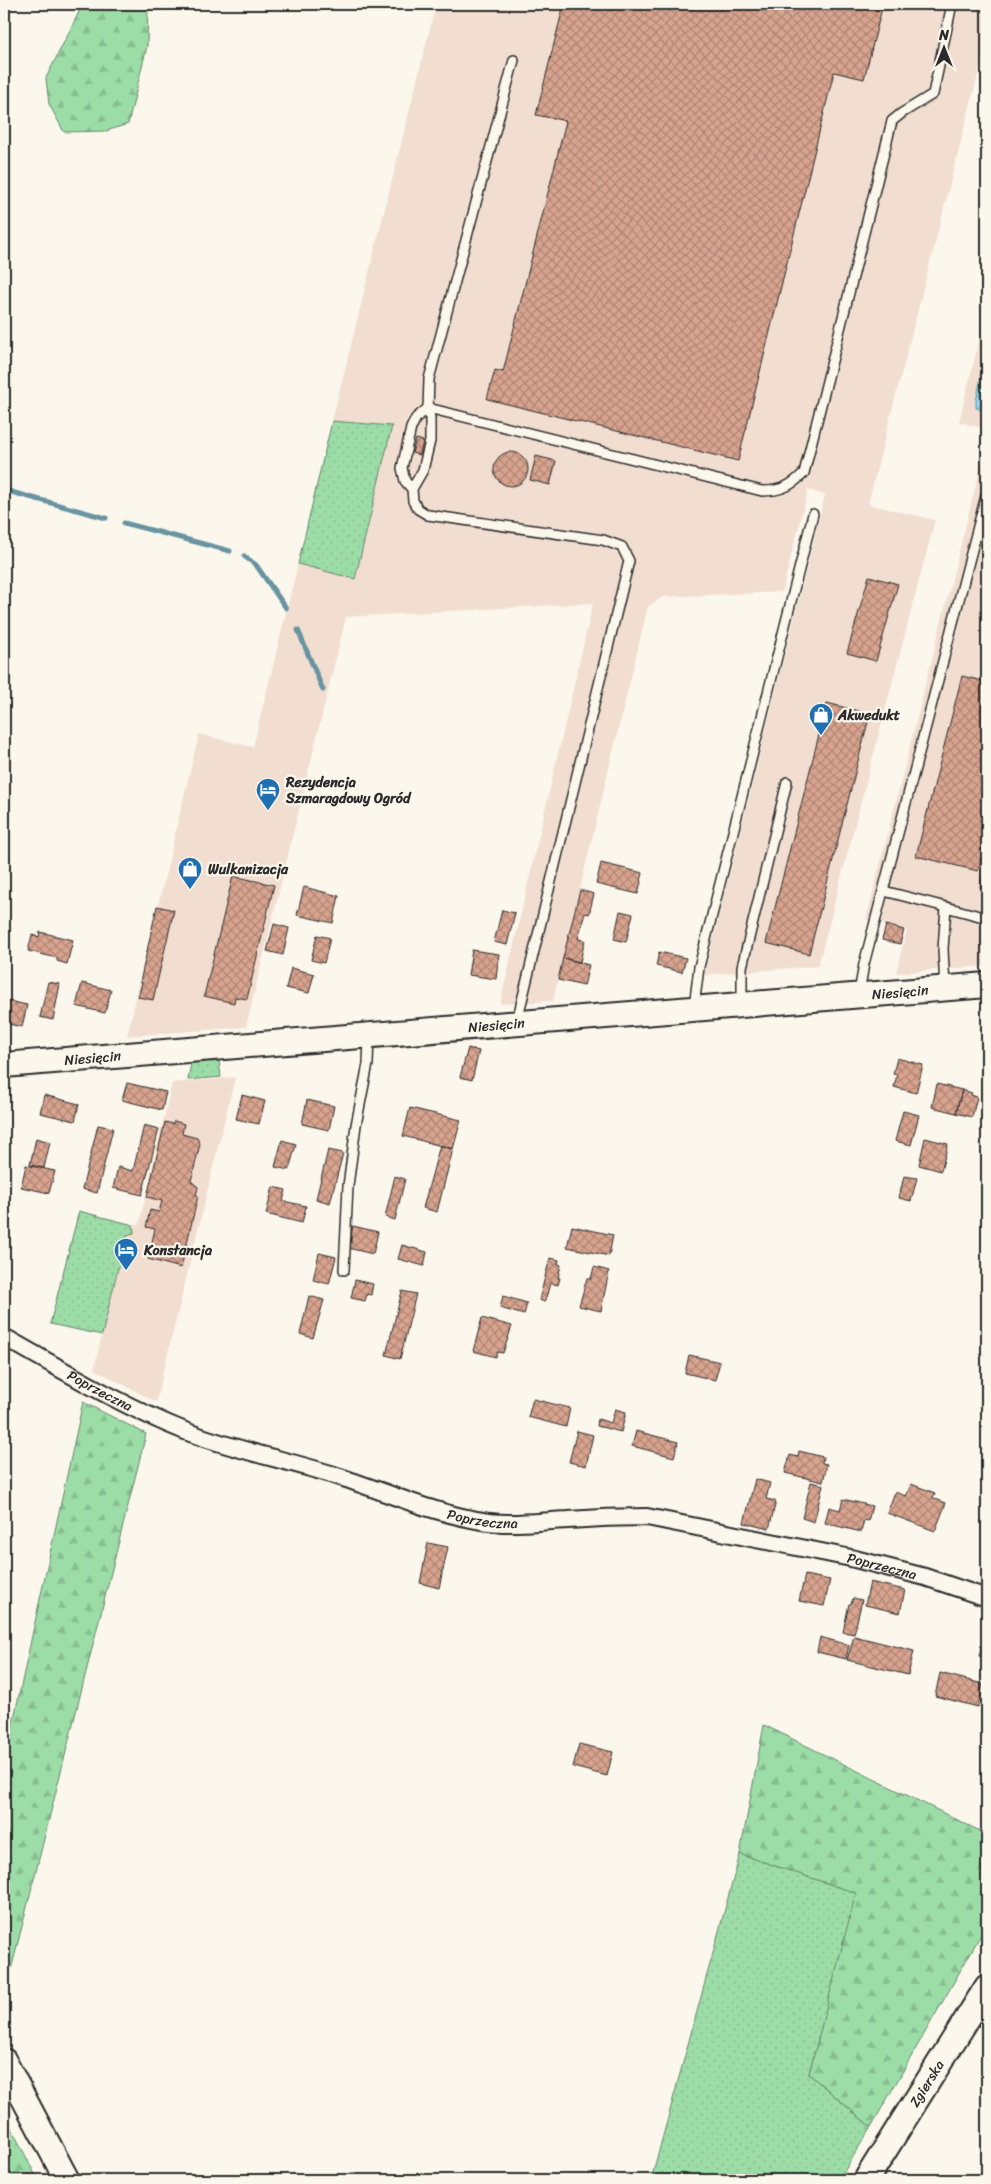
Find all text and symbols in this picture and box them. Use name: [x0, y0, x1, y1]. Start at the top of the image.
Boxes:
north arrow: [918, 22, 968, 72]
text: N: [938, 23, 949, 48]
shop icon: Akwedukt: [808, 702, 834, 736]
place label: Akwedukt: [837, 703, 901, 728]
place label: Rezydencja Szmaragdowy Ogród: [285, 770, 412, 811]
hotel icon: Rezydencja Szmaragdowy Ogród: [255, 777, 281, 811]
shop icon: Wulkanizacja: [177, 856, 203, 890]
place label: Wulkanizacja: [208, 857, 289, 882]
street label: Niesięcin: [871, 977, 930, 1007]
street label: Niesięcin: [467, 1010, 526, 1040]
street label: Niesięcin: [63, 1043, 122, 1073]
hotel icon: Konstancja: [113, 1237, 139, 1271]
place label: Konstancja: [143, 1238, 213, 1263]
street label: Poprzeczna: [63, 1363, 137, 1418]
street label: Poprzeczna: [444, 1501, 518, 1536]
street label: Poprzeczna: [844, 1545, 919, 1587]
street label: Zgierska: [902, 2055, 951, 2112]

